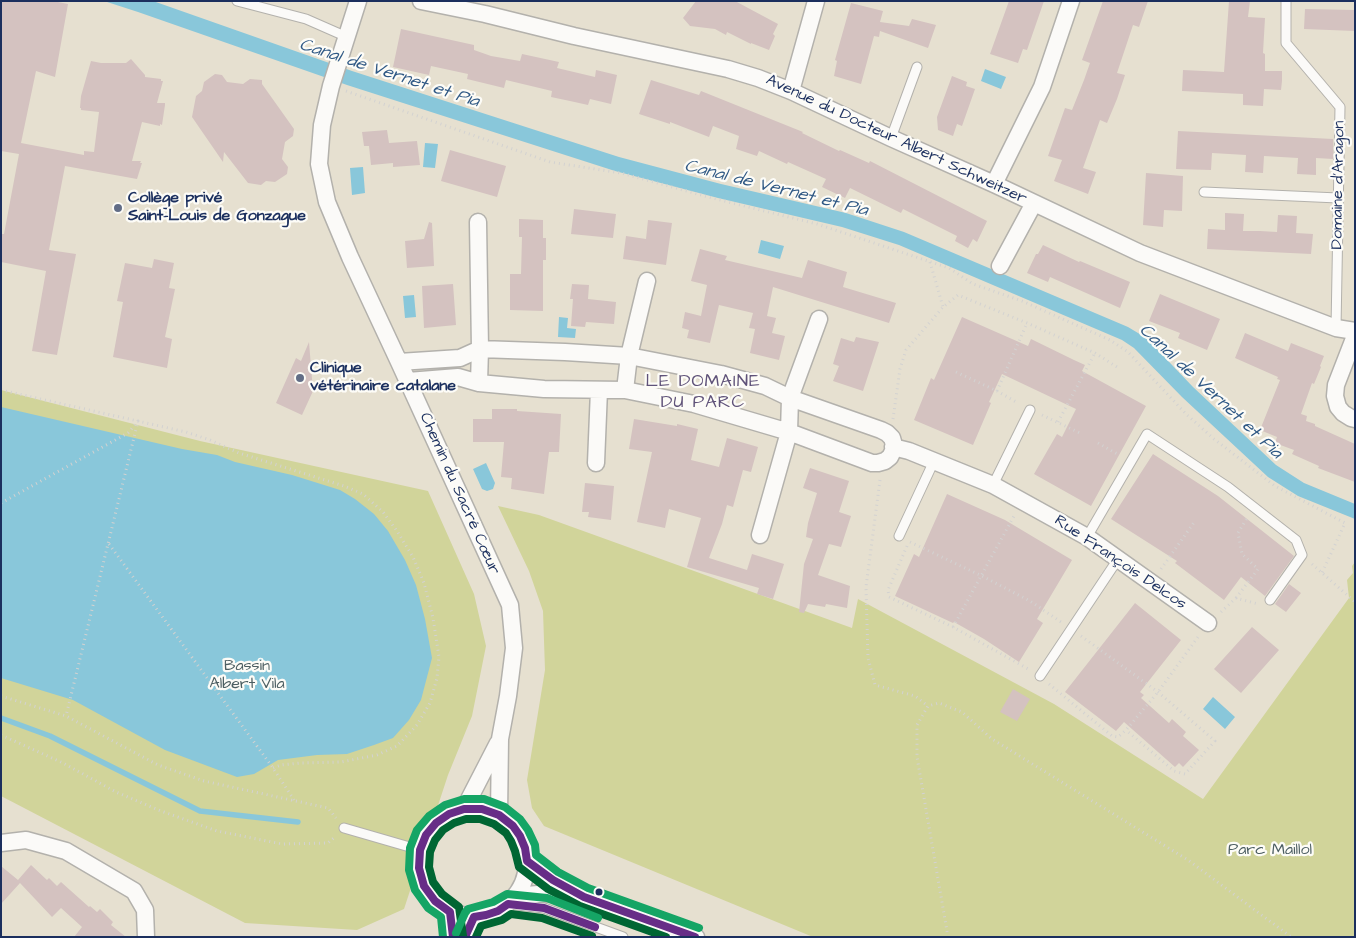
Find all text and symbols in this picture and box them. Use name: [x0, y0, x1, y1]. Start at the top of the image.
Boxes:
water label: Canal de Vernet et Pia: [296, 35, 482, 113]
street label: Avenue du Docteur Albert Schweitzer: [763, 71, 1029, 209]
street label: Domaine d'Aragon: [1328, 120, 1350, 250]
water label: Canal de Vernet et Pia: [682, 156, 870, 222]
place label: Collège privé Saint-Louis de Gonzague: [128, 189, 306, 227]
marker: Collège privé Saint-Louis de Gonzague: [112, 202, 124, 214]
water label: Canal de Vernet et Pia: [1134, 320, 1286, 464]
place label: Clinique vétérinaire catalane: [310, 359, 456, 397]
district label: LE DOMAINE DU PARC: [644, 371, 762, 414]
marker: Clinique vétérinaire catalane: [294, 372, 306, 384]
street label: Chemin du Sacré Cœur: [415, 410, 503, 578]
street label: Rue François Delcos: [1050, 512, 1190, 614]
park label: Bassin Albert Vila: [209, 657, 285, 695]
park label: Parc Maillol: [1228, 841, 1312, 861]
unlabelled marker: [594, 887, 604, 897]

